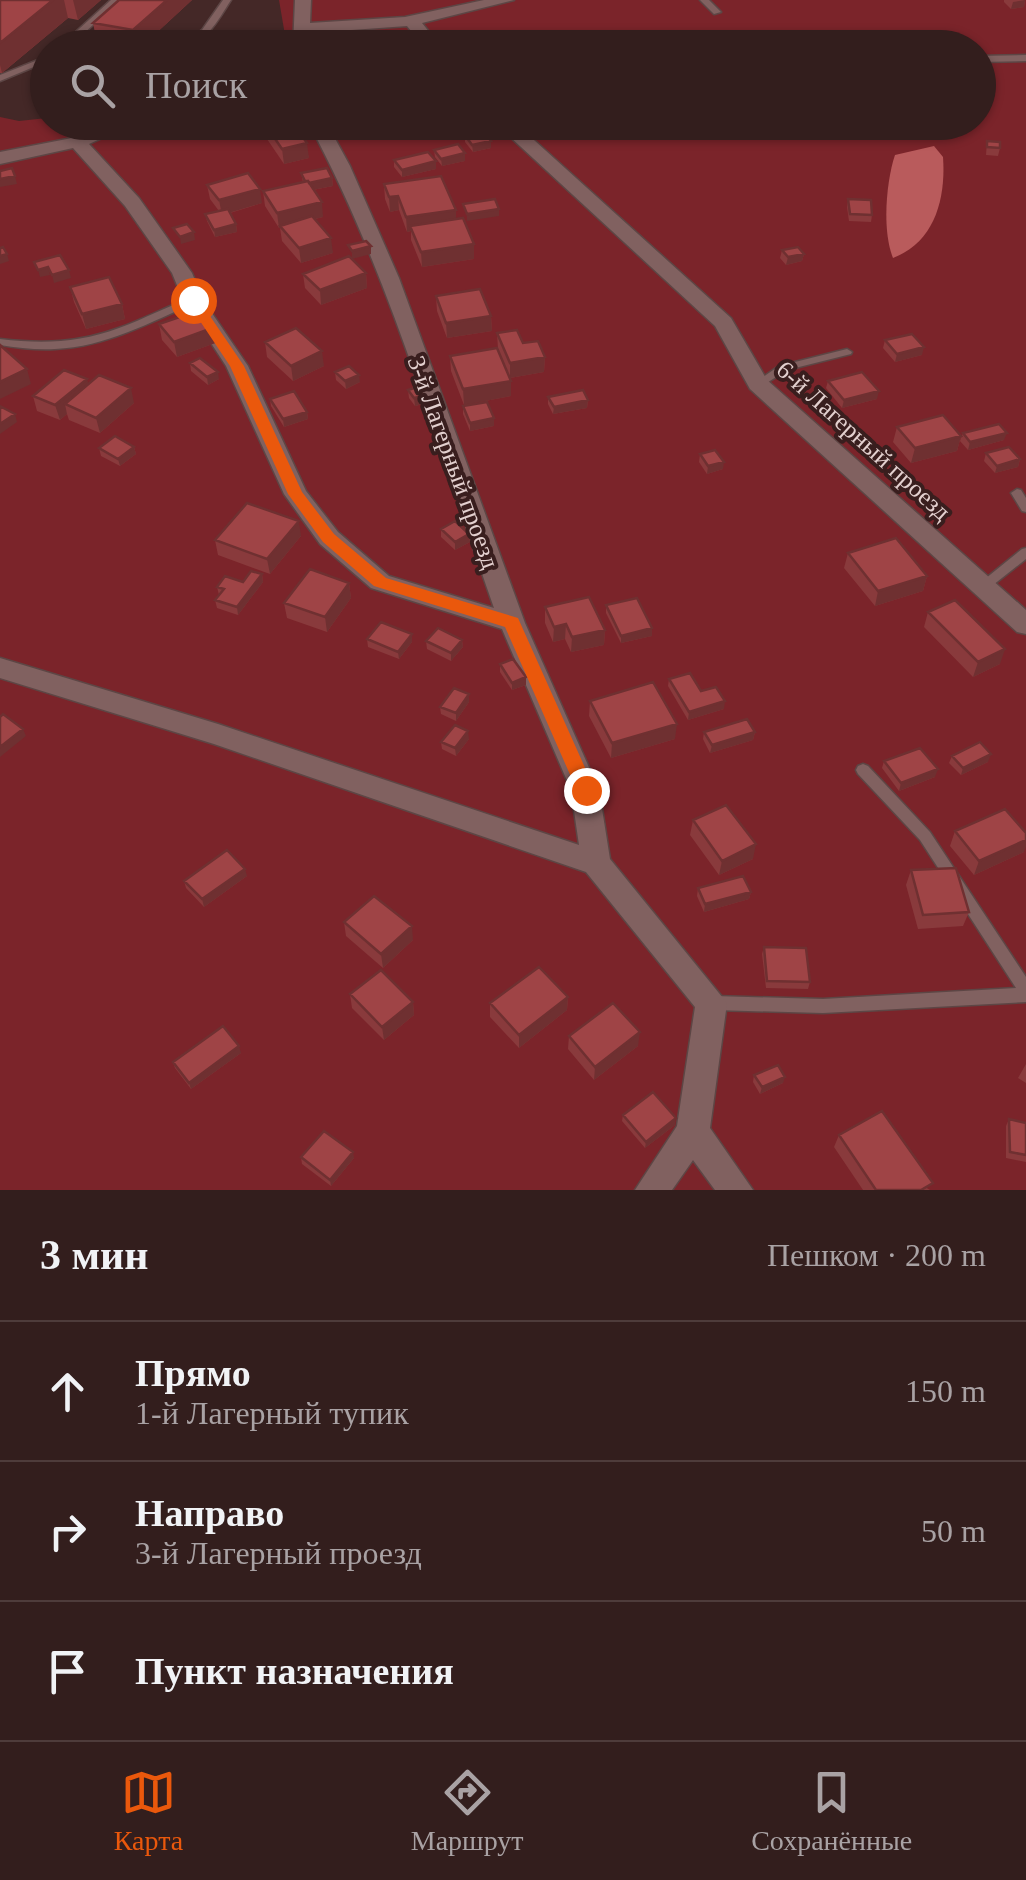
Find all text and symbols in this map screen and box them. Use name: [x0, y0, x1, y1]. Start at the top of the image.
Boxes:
search box: [30, 30, 996, 140]
icon: search: [65, 58, 120, 113]
text: Поиск: [145, 64, 247, 106]
route start: [171, 278, 217, 324]
street label: 3-й Лагерный проезд: [403, 352, 505, 572]
street label: 6-й Лагерный проезд: [771, 355, 956, 526]
route end: [564, 768, 610, 814]
text: 3 мин: [40, 1232, 149, 1278]
text: Пешком · 200 m: [767, 1237, 986, 1273]
text: Прямо: [135, 1352, 251, 1394]
icon: ahead: [40, 1364, 95, 1419]
text: 150 m: [905, 1373, 986, 1409]
text: 1-й Лагерный тупик: [135, 1395, 409, 1431]
text: Направо: [135, 1492, 284, 1534]
icon: right: [40, 1504, 95, 1559]
text: 50 m: [921, 1513, 986, 1549]
text: 3-й Лагерный проезд: [135, 1535, 422, 1571]
icon: arrive: [40, 1644, 95, 1699]
text: Пункт назначения: [135, 1650, 454, 1692]
tab: Карта: [114, 1765, 183, 1857]
tab: Маршрут: [411, 1765, 524, 1857]
tab: Сохранённые: [751, 1765, 912, 1857]

